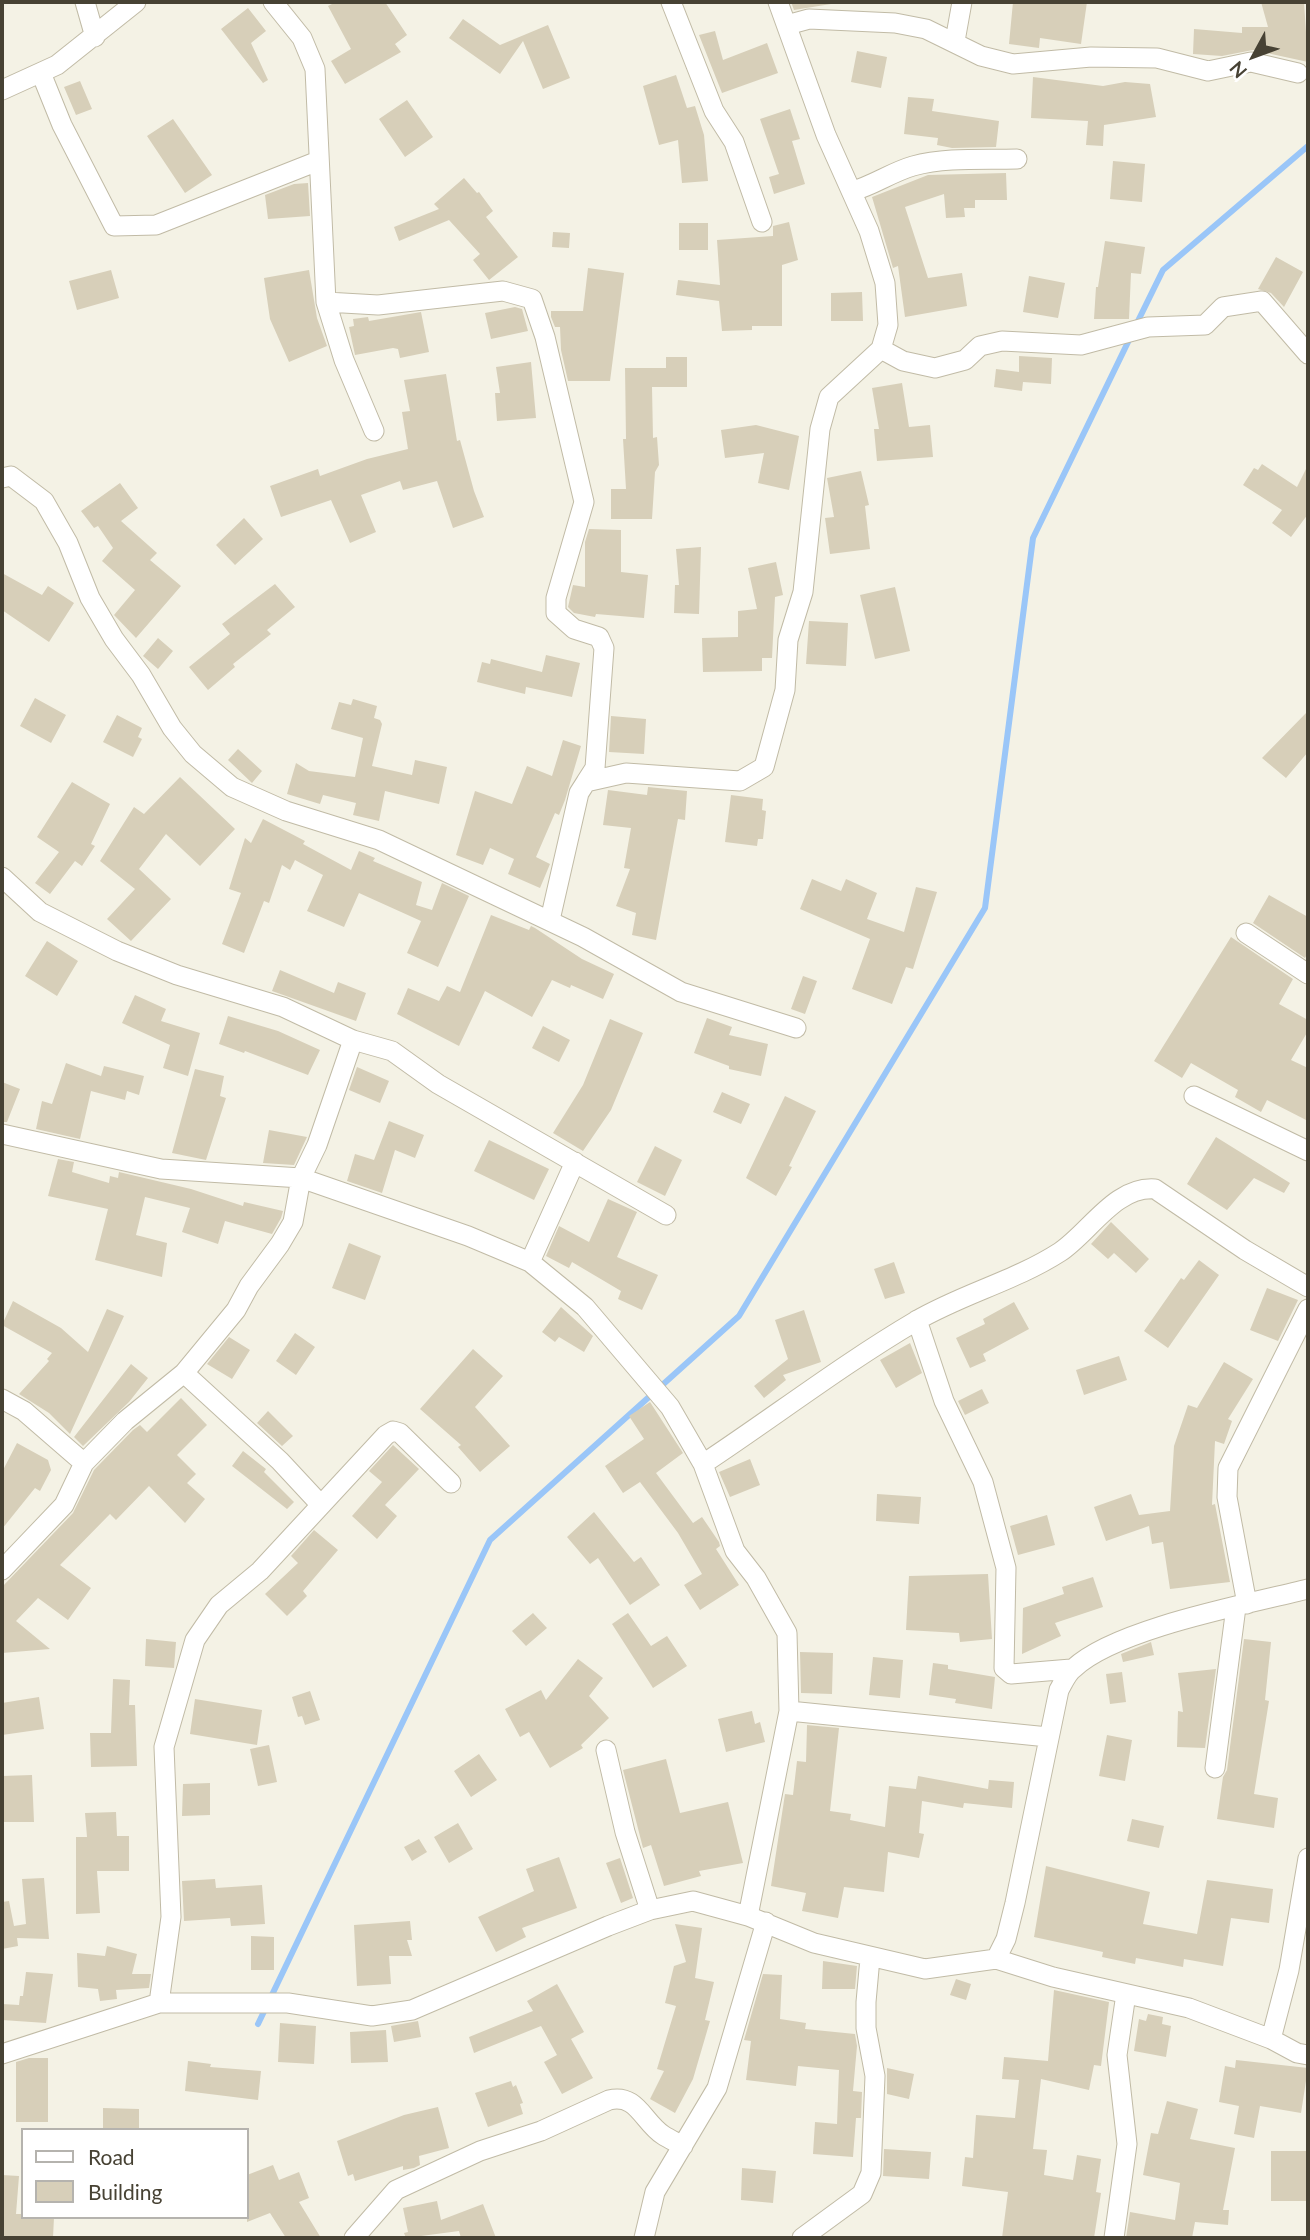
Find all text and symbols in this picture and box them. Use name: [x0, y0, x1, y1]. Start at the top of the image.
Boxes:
north arrow: [1219, 21, 1289, 91]
text: N: [1224, 57, 1251, 83]
legend: [21, 2128, 248, 2219]
text: Road: [88, 2144, 135, 2169]
text: Building: [88, 2179, 163, 2204]

